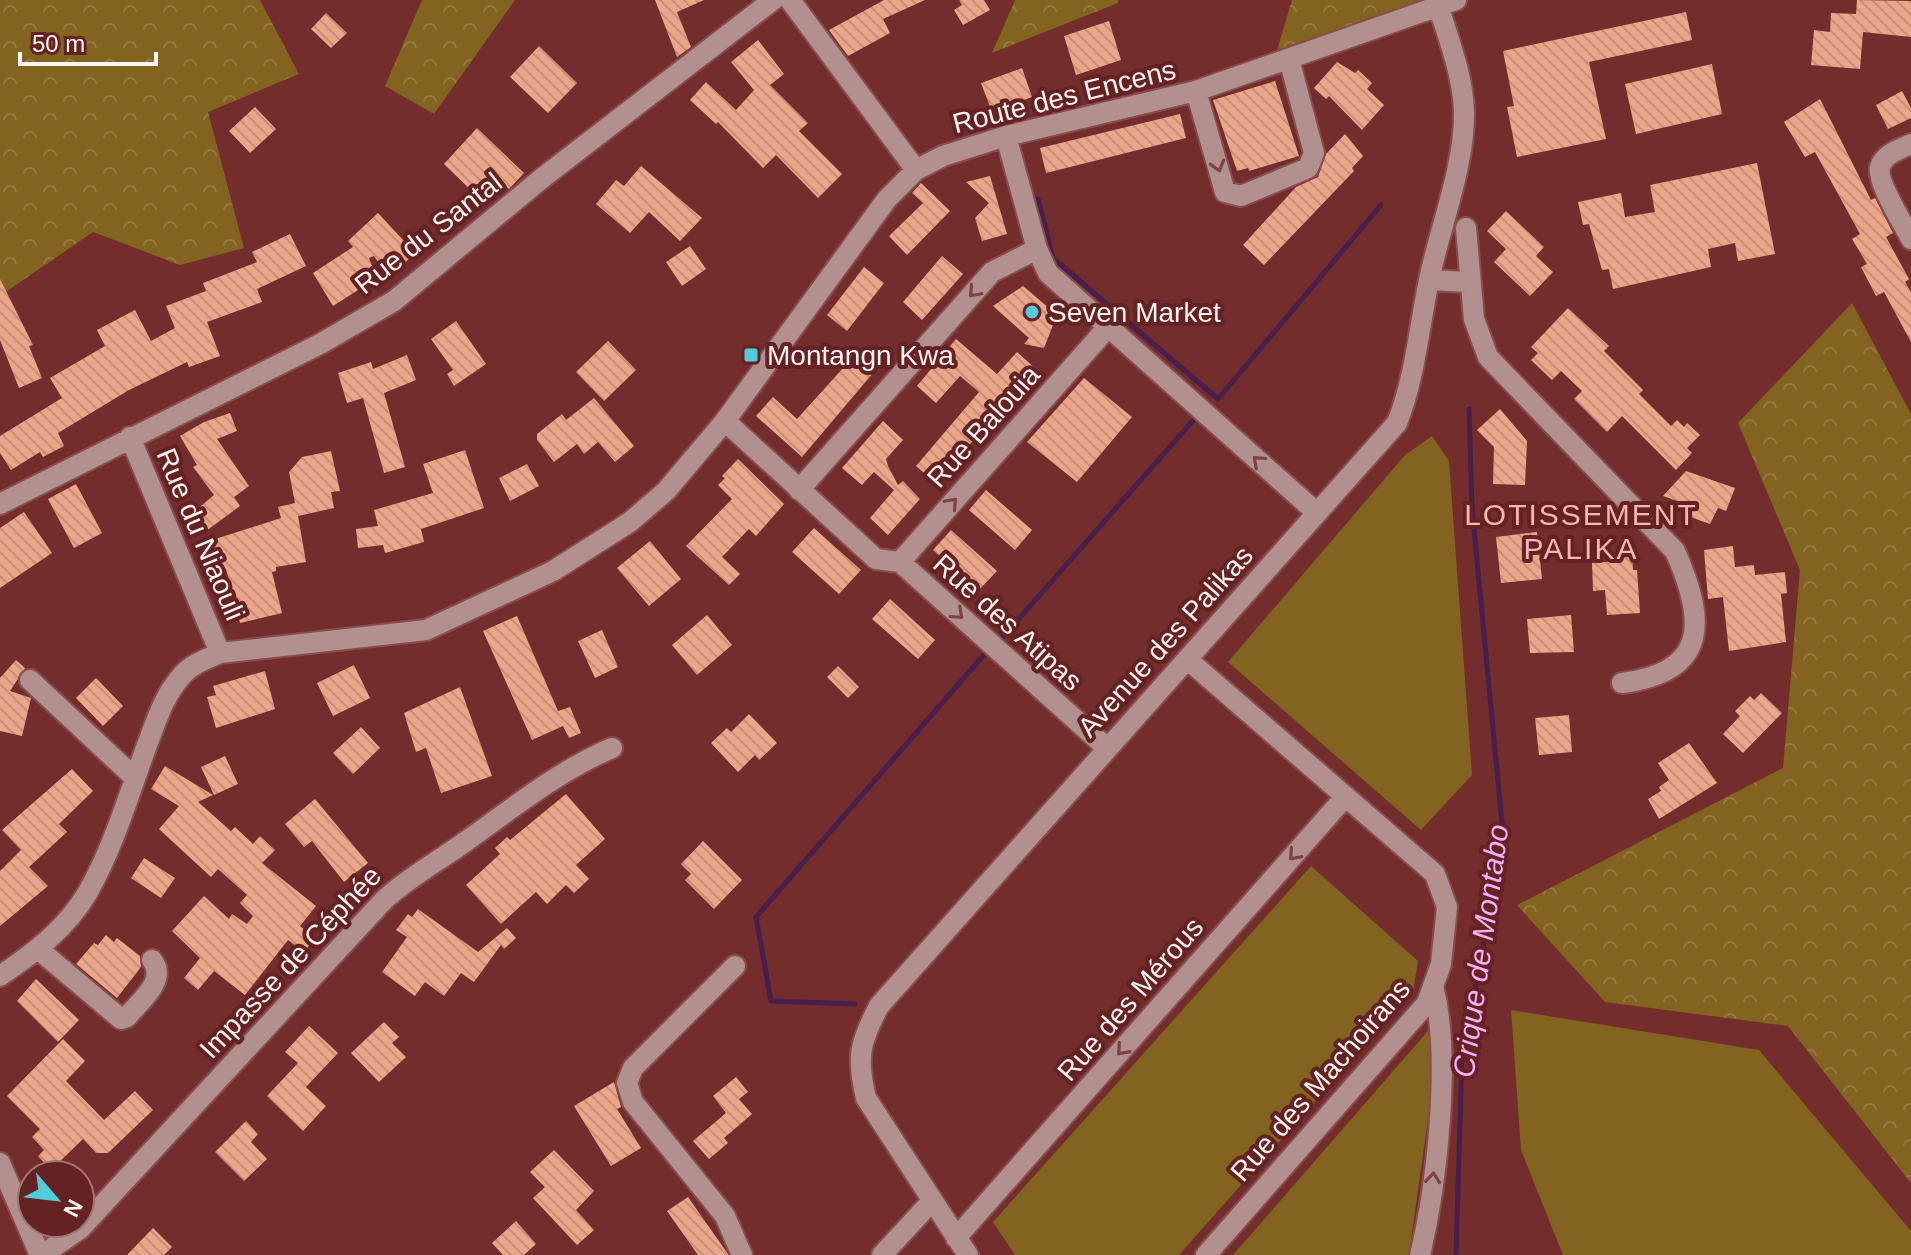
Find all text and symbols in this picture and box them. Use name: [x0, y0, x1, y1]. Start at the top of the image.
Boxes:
scale bar: [20, 16, 156, 66]
text: 50 m: [32, 30, 85, 57]
street label: Route des Encens: [949, 54, 1179, 139]
one-way arrow: [1209, 159, 1225, 173]
street label: Rue du Santal: [349, 167, 508, 300]
one-way arrow: [969, 283, 983, 298]
place label: Seven Market: [1048, 297, 1221, 328]
marker: Seven Market: [1023, 303, 1041, 321]
place label: Montangn Kwa: [767, 340, 954, 371]
marker: Montangn Kwa: [742, 346, 760, 364]
street label: Rue Balouia: [921, 359, 1046, 493]
street label: Rue du Niaouli: [150, 444, 251, 625]
one-way arrow: [1253, 456, 1268, 470]
one-way arrow: [942, 498, 956, 513]
district label: LOTISSEMENT PALIKA: [1464, 498, 1698, 565]
street label: Avenue des Palikas: [1072, 540, 1259, 743]
street label: Rue des Atipas: [927, 548, 1088, 697]
one-way arrow: [948, 604, 963, 618]
water label: Crique de Montabo: [1446, 822, 1515, 1080]
one-way arrow: [1289, 846, 1304, 861]
street label: Impasse de Céphée: [194, 860, 387, 1065]
street label: Rue des Mérous: [1051, 912, 1209, 1087]
street label: Rue des Machoirans: [1224, 973, 1416, 1187]
one-way arrow: [1117, 1041, 1132, 1056]
north arrow: [16, 1159, 96, 1239]
one-way arrow: [1424, 1171, 1441, 1184]
text: N: [58, 1195, 88, 1221]

